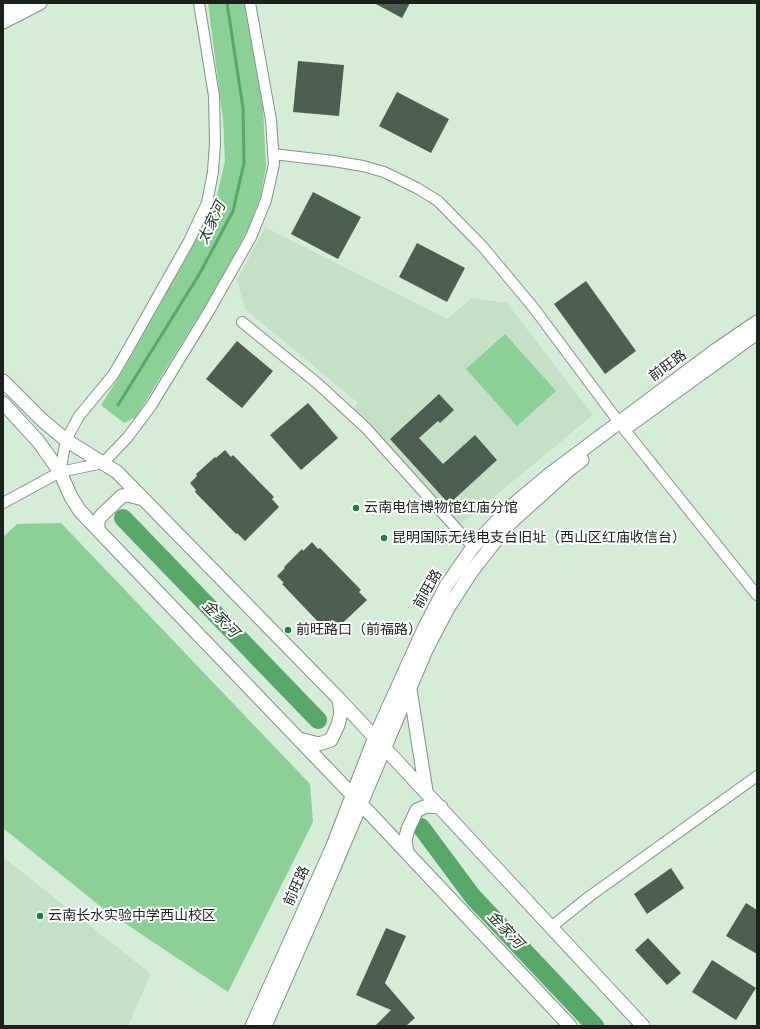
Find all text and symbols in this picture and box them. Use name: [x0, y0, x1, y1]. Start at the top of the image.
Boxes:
water label: 太家河: [194, 199, 230, 247]
street label: 前旺路: [646, 347, 690, 385]
place label: 云南电信博物馆红庙分馆: [364, 500, 518, 516]
marker: 云南电信博物馆红庙分馆: [351, 503, 361, 513]
place label: 昆明国际无线电支台旧址（西山区红庙收信台）: [392, 530, 686, 546]
marker: 昆明国际无线电支台旧址（西山区红庙收信台）: [379, 533, 389, 543]
street label: 前旺路: [410, 567, 446, 611]
water label: 金家河: [198, 597, 242, 641]
place label: 前旺路口（前福路）: [296, 622, 422, 638]
marker: 前旺路口（前福路）: [283, 625, 293, 635]
street label: 前旺路: [281, 863, 313, 909]
water label: 金家河: [483, 907, 527, 953]
place label: 云南长水实验中学西山校区: [48, 908, 216, 924]
marker: 云南长水实验中学西山校区: [35, 911, 45, 921]

